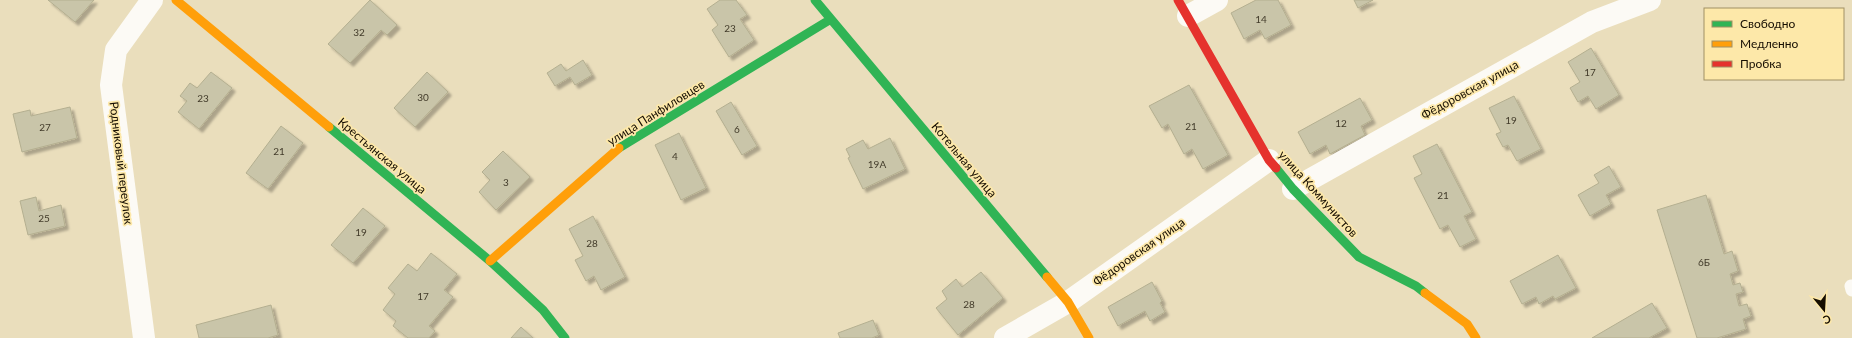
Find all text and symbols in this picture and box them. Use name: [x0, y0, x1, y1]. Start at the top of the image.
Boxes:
legend: [1704, 8, 1844, 80]
house number: 14: [1255, 13, 1267, 25]
text: Свободно: [1740, 16, 1796, 31]
house number: 23: [724, 22, 736, 34]
house number: 32: [353, 26, 365, 38]
text: Медленно: [1740, 36, 1799, 51]
text: Пробка: [1740, 56, 1781, 71]
street label: Фёдоровская улица: [1419, 57, 1521, 123]
house number: 17: [1584, 66, 1596, 78]
street label: улица Панфиловцев: [604, 77, 707, 149]
house number: 30: [417, 91, 429, 103]
house number: 23: [197, 92, 209, 104]
street label: Родниковый переулок: [107, 101, 137, 226]
street label: Крестьянская улица: [335, 114, 430, 197]
house number: 19: [1505, 114, 1517, 126]
house number: 12: [1335, 117, 1347, 129]
street label: Котельная улица: [929, 119, 1000, 200]
house number: 21: [1185, 120, 1197, 132]
house number: 27: [39, 121, 51, 133]
house number: 6: [734, 123, 740, 135]
house number: 21: [273, 145, 285, 157]
street label: улица Коммунистов: [1276, 147, 1361, 240]
house number: 4: [672, 150, 678, 162]
house number: 19А: [868, 158, 886, 170]
house number: 3: [503, 176, 509, 188]
house number: 21: [1437, 189, 1449, 201]
house number: 25: [38, 212, 50, 224]
street label: Фёдоровская улица: [1090, 214, 1188, 289]
house number: 19: [355, 226, 367, 238]
house number: 28: [586, 237, 598, 249]
house number: 6Б: [1698, 256, 1710, 268]
house number: 17: [417, 290, 429, 302]
north arrow: [1804, 290, 1844, 330]
house number: 28: [963, 298, 975, 310]
text: С: [1821, 313, 1833, 328]

